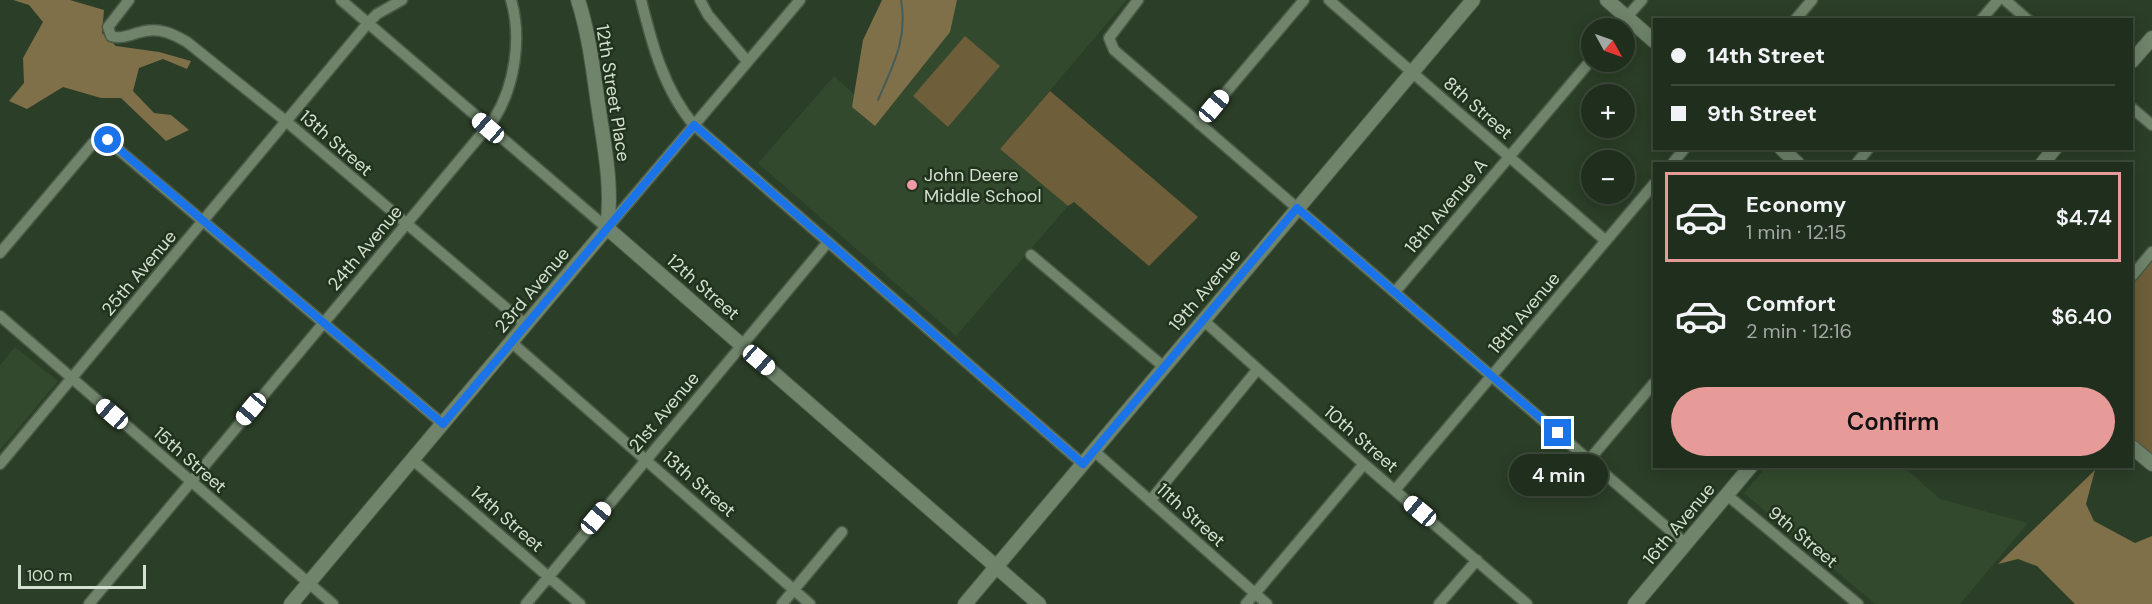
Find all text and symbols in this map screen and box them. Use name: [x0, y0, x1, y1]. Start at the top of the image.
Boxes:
north arrow: [1581, 18, 1635, 72]
map controls: [1581, 18, 1635, 204]
street label: 12th Street Place: [590, 23, 636, 163]
text: 14th Street: [1707, 41, 1825, 70]
street label: 8th Street: [1438, 71, 1518, 145]
button: +: [1581, 84, 1635, 138]
car: [1196, 86, 1232, 126]
text: 9th Street: [1707, 99, 1817, 128]
street label: 13th Street: [294, 105, 378, 181]
car: [469, 109, 507, 147]
route start: [94, 126, 121, 153]
button: −: [1581, 150, 1635, 204]
street label: 18th Avenue A: [1399, 154, 1493, 258]
place label: John Deere Middle School: [924, 163, 1042, 208]
marker: John Deere Middle School: [905, 178, 919, 192]
icon: car: [1674, 190, 1728, 244]
text: Economy: [1746, 190, 1846, 219]
street label: 24th Avenue: [322, 200, 408, 296]
text: $4.74: [2056, 203, 2112, 232]
text: 1 min · 12:15: [1746, 219, 1847, 245]
street label: 25th Avenue: [96, 225, 182, 321]
street label: 23rd Avenue: [489, 242, 575, 338]
street label: 19th Avenue: [1164, 244, 1246, 336]
street label: 12th Street: [661, 249, 745, 325]
street label: 18th Avenue: [1483, 267, 1565, 359]
icon: car: [1674, 289, 1728, 343]
text: Comfort: [1746, 289, 1836, 318]
text: $6.40: [2051, 302, 2112, 331]
text: 2 min · 12:16: [1746, 318, 1852, 344]
car: [740, 341, 778, 379]
street label: 21st Avenue: [623, 367, 705, 457]
button: Confirm: [1671, 387, 2115, 456]
car: [233, 389, 269, 429]
car: [93, 395, 131, 433]
street label: 10th Street: [1319, 400, 1403, 478]
route end: [1544, 419, 1571, 446]
street label: 15th Street: [148, 421, 232, 499]
street label: 13th Street: [657, 446, 741, 522]
callout: 4 min: [1508, 454, 1608, 496]
text: 4 min: [1532, 462, 1585, 488]
street label: 11th Street: [1152, 478, 1230, 552]
street label: 16th Avenue: [1638, 478, 1720, 570]
street label: 14th Street: [465, 481, 549, 557]
car: [1400, 493, 1440, 529]
car: [578, 498, 614, 538]
street label: 9th Street: [1763, 501, 1843, 573]
scale bar: [18, 562, 146, 590]
text: 100 m: [27, 565, 72, 586]

